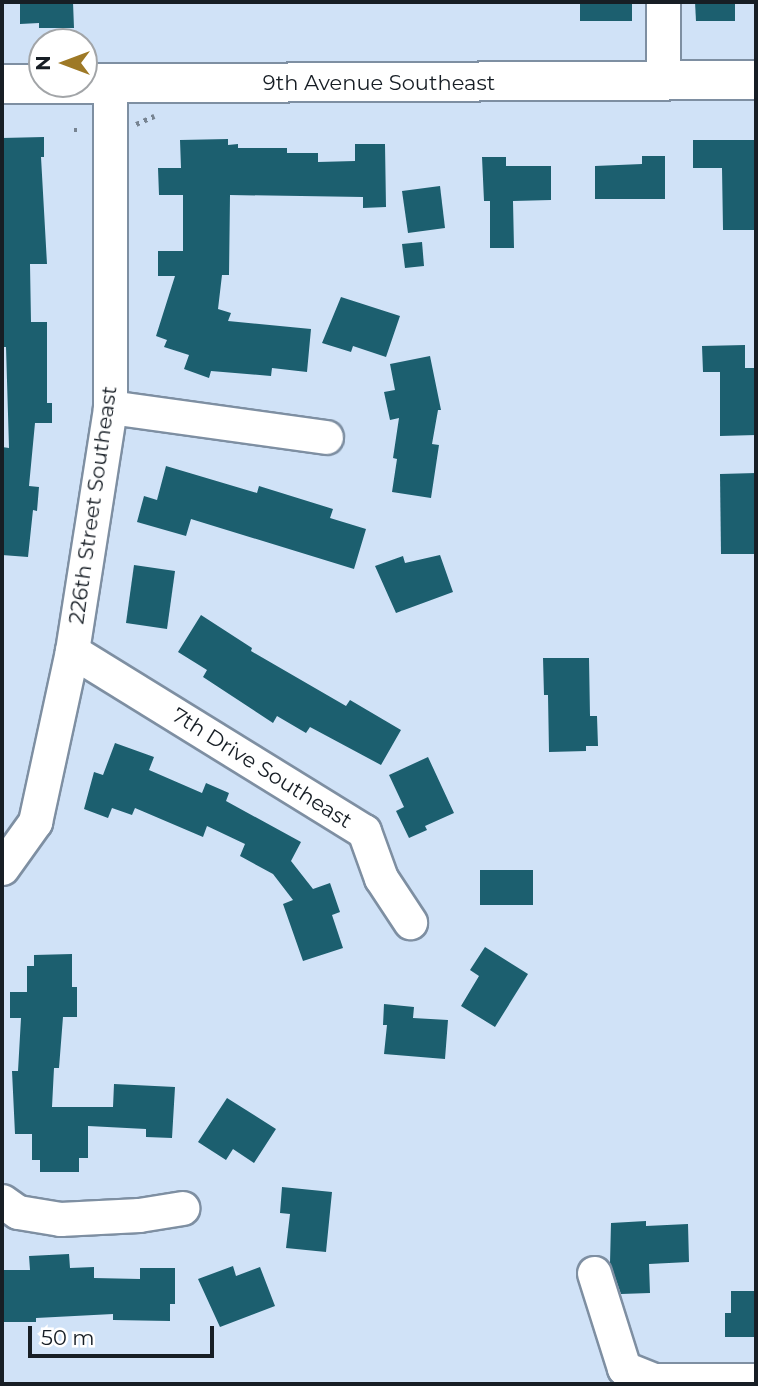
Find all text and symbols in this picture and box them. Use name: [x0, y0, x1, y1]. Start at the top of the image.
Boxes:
north arrow: [28, 28, 98, 98]
text: N: [32, 55, 55, 71]
street label: 9th Avenue Southeast: [263, 70, 495, 96]
street label: 226th Street Southeast: [64, 384, 122, 626]
street label: 7th Drive Southeast: [167, 702, 357, 834]
scale bar: [32, 1312, 217, 1356]
text: 50 m: [41, 1325, 95, 1350]

